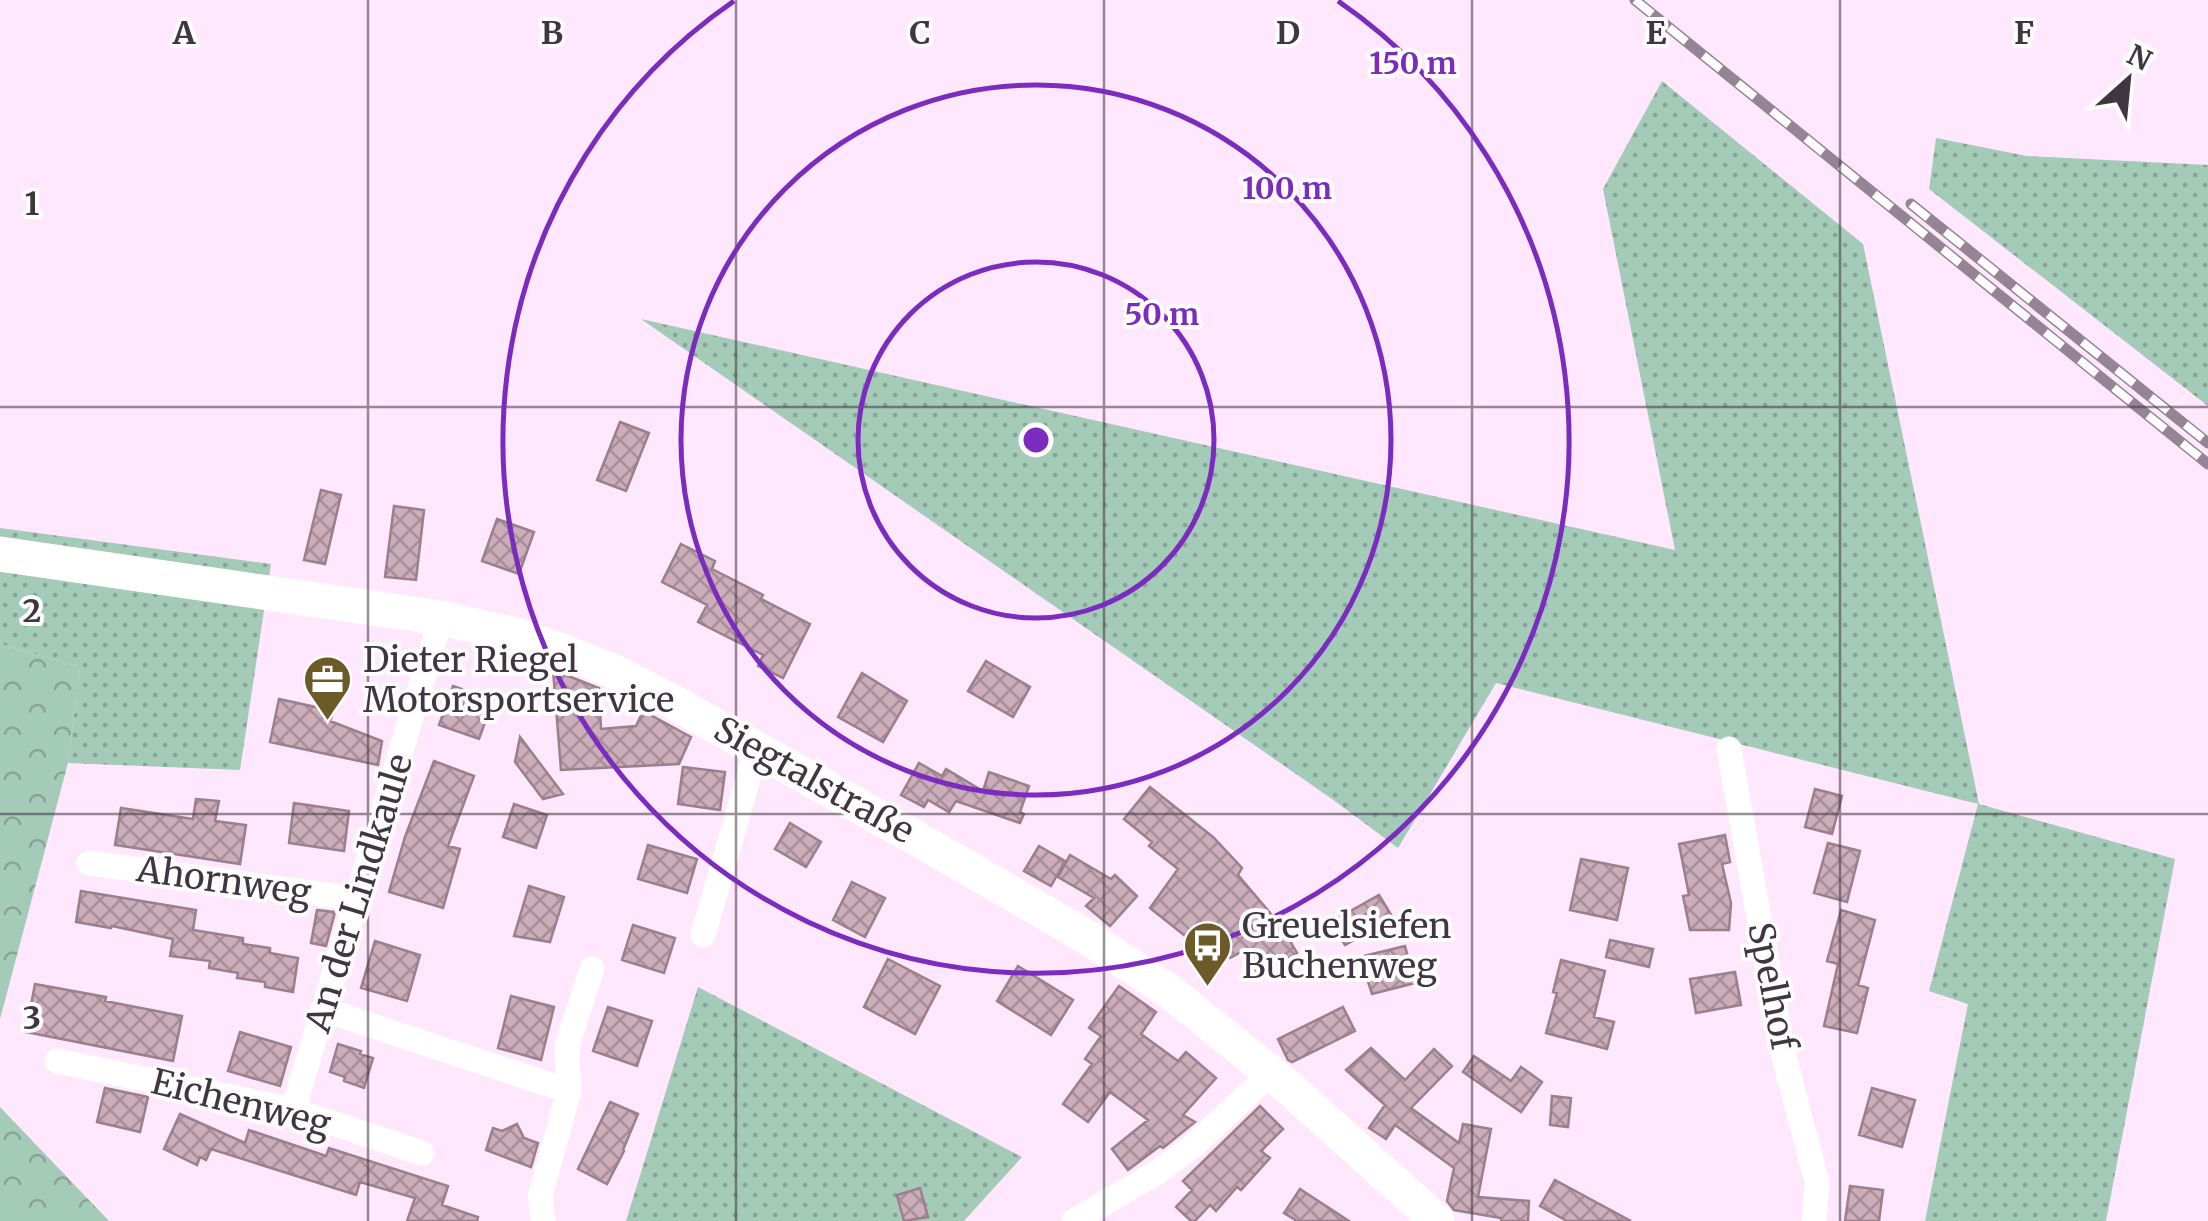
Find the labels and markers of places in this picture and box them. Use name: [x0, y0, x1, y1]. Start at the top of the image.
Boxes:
centre of rings: [1018, 422, 1054, 458]
place label: Dieter Riegel Motorsportservice: [363, 638, 674, 722]
office icon: Dieter Riegel Motorsportservice: [302, 654, 354, 722]
place label: Greuelsiefen Buchenweg: [1242, 904, 1452, 988]
bus stop icon: Greuelsiefen Buchenweg: [1181, 920, 1233, 988]

